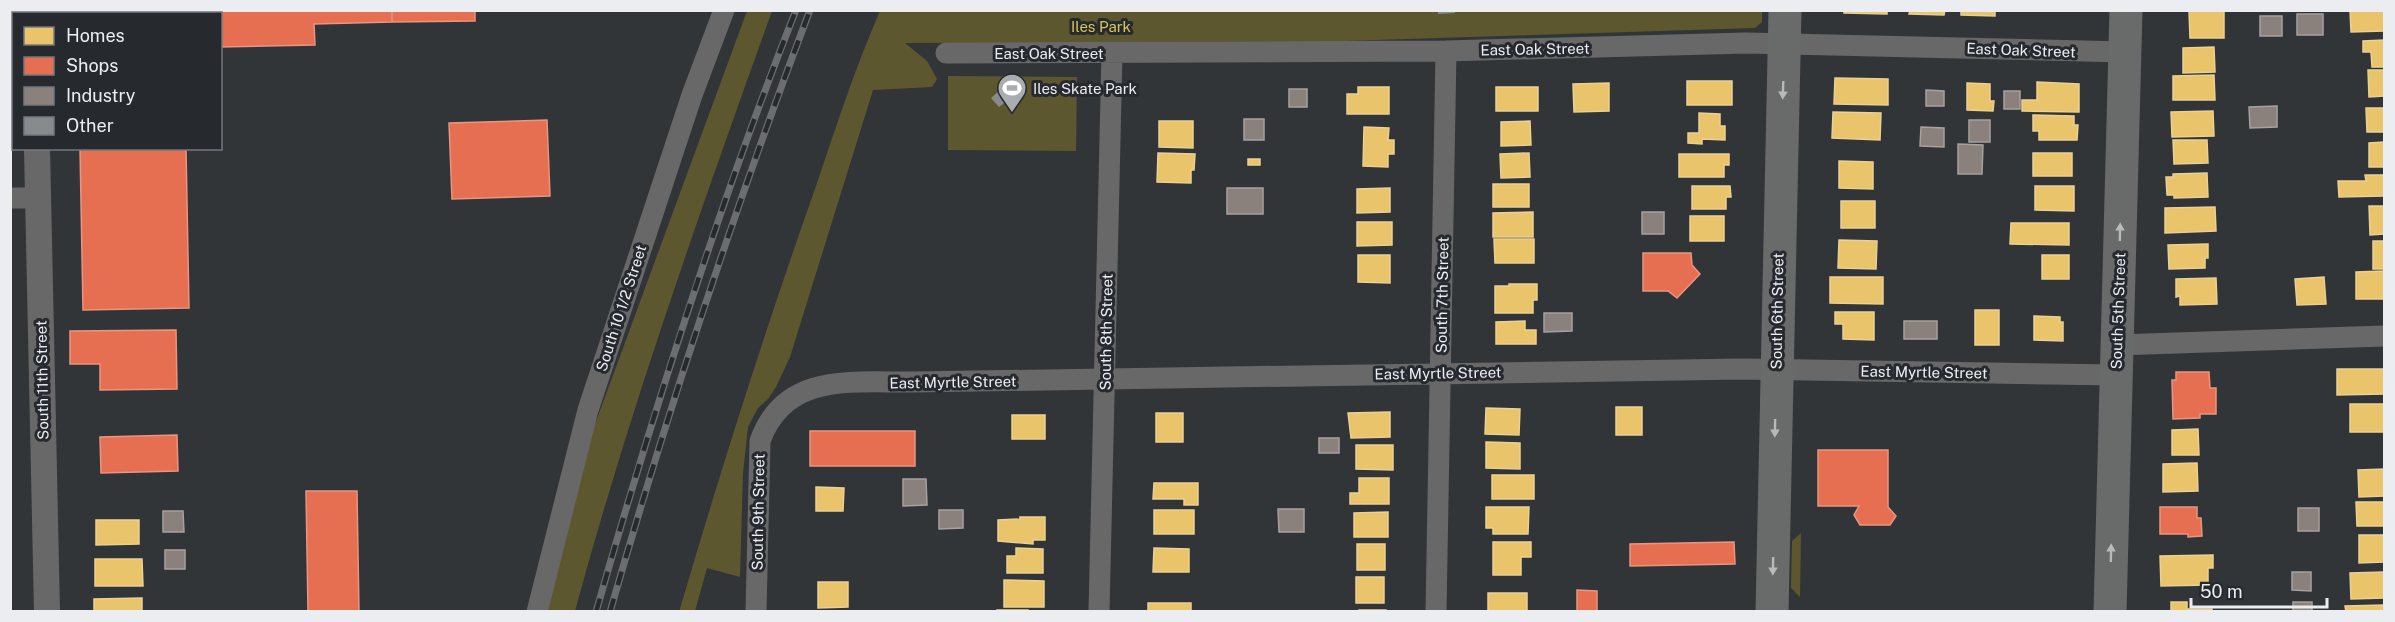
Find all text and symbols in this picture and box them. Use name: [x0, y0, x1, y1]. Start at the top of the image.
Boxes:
legend: [12, 12, 222, 150]
park label: Iles Park: [1071, 18, 1131, 35]
text: Homes: [66, 25, 125, 46]
street label: East Oak Street: [1480, 40, 1590, 58]
street label: East Oak Street: [1966, 40, 2076, 60]
street label: East Oak Street: [994, 45, 1104, 62]
text: Shops: [66, 55, 118, 76]
sports icon: Iles Skate Park: [996, 72, 1028, 114]
place label: Iles Skate Park: [1033, 80, 1137, 97]
one-way arrow: [1778, 80, 1788, 99]
text: Industry: [66, 85, 136, 106]
text: Other: [66, 115, 114, 136]
one-way arrow: [2115, 223, 2125, 242]
street label: South 7th Street: [1432, 237, 1452, 353]
street label: South 10 1/2 Street: [593, 242, 650, 373]
street label: South 6th Street: [1767, 252, 1787, 369]
street label: South 5th Street: [2107, 252, 2129, 370]
street label: South 8th Street: [1096, 273, 1116, 391]
street label: South 11th Street: [32, 320, 52, 440]
street label: East Myrtle Street: [1860, 362, 1988, 382]
street label: East Myrtle Street: [1374, 363, 1502, 383]
street label: East Myrtle Street: [889, 372, 1017, 392]
one-way arrow: [1770, 418, 1780, 437]
street label: South 9th Street: [748, 453, 768, 570]
one-way arrow: [2107, 544, 2116, 563]
one-way arrow: [1768, 556, 1778, 575]
scale bar: [2191, 571, 2328, 609]
text: 50 m: [2200, 581, 2243, 602]

